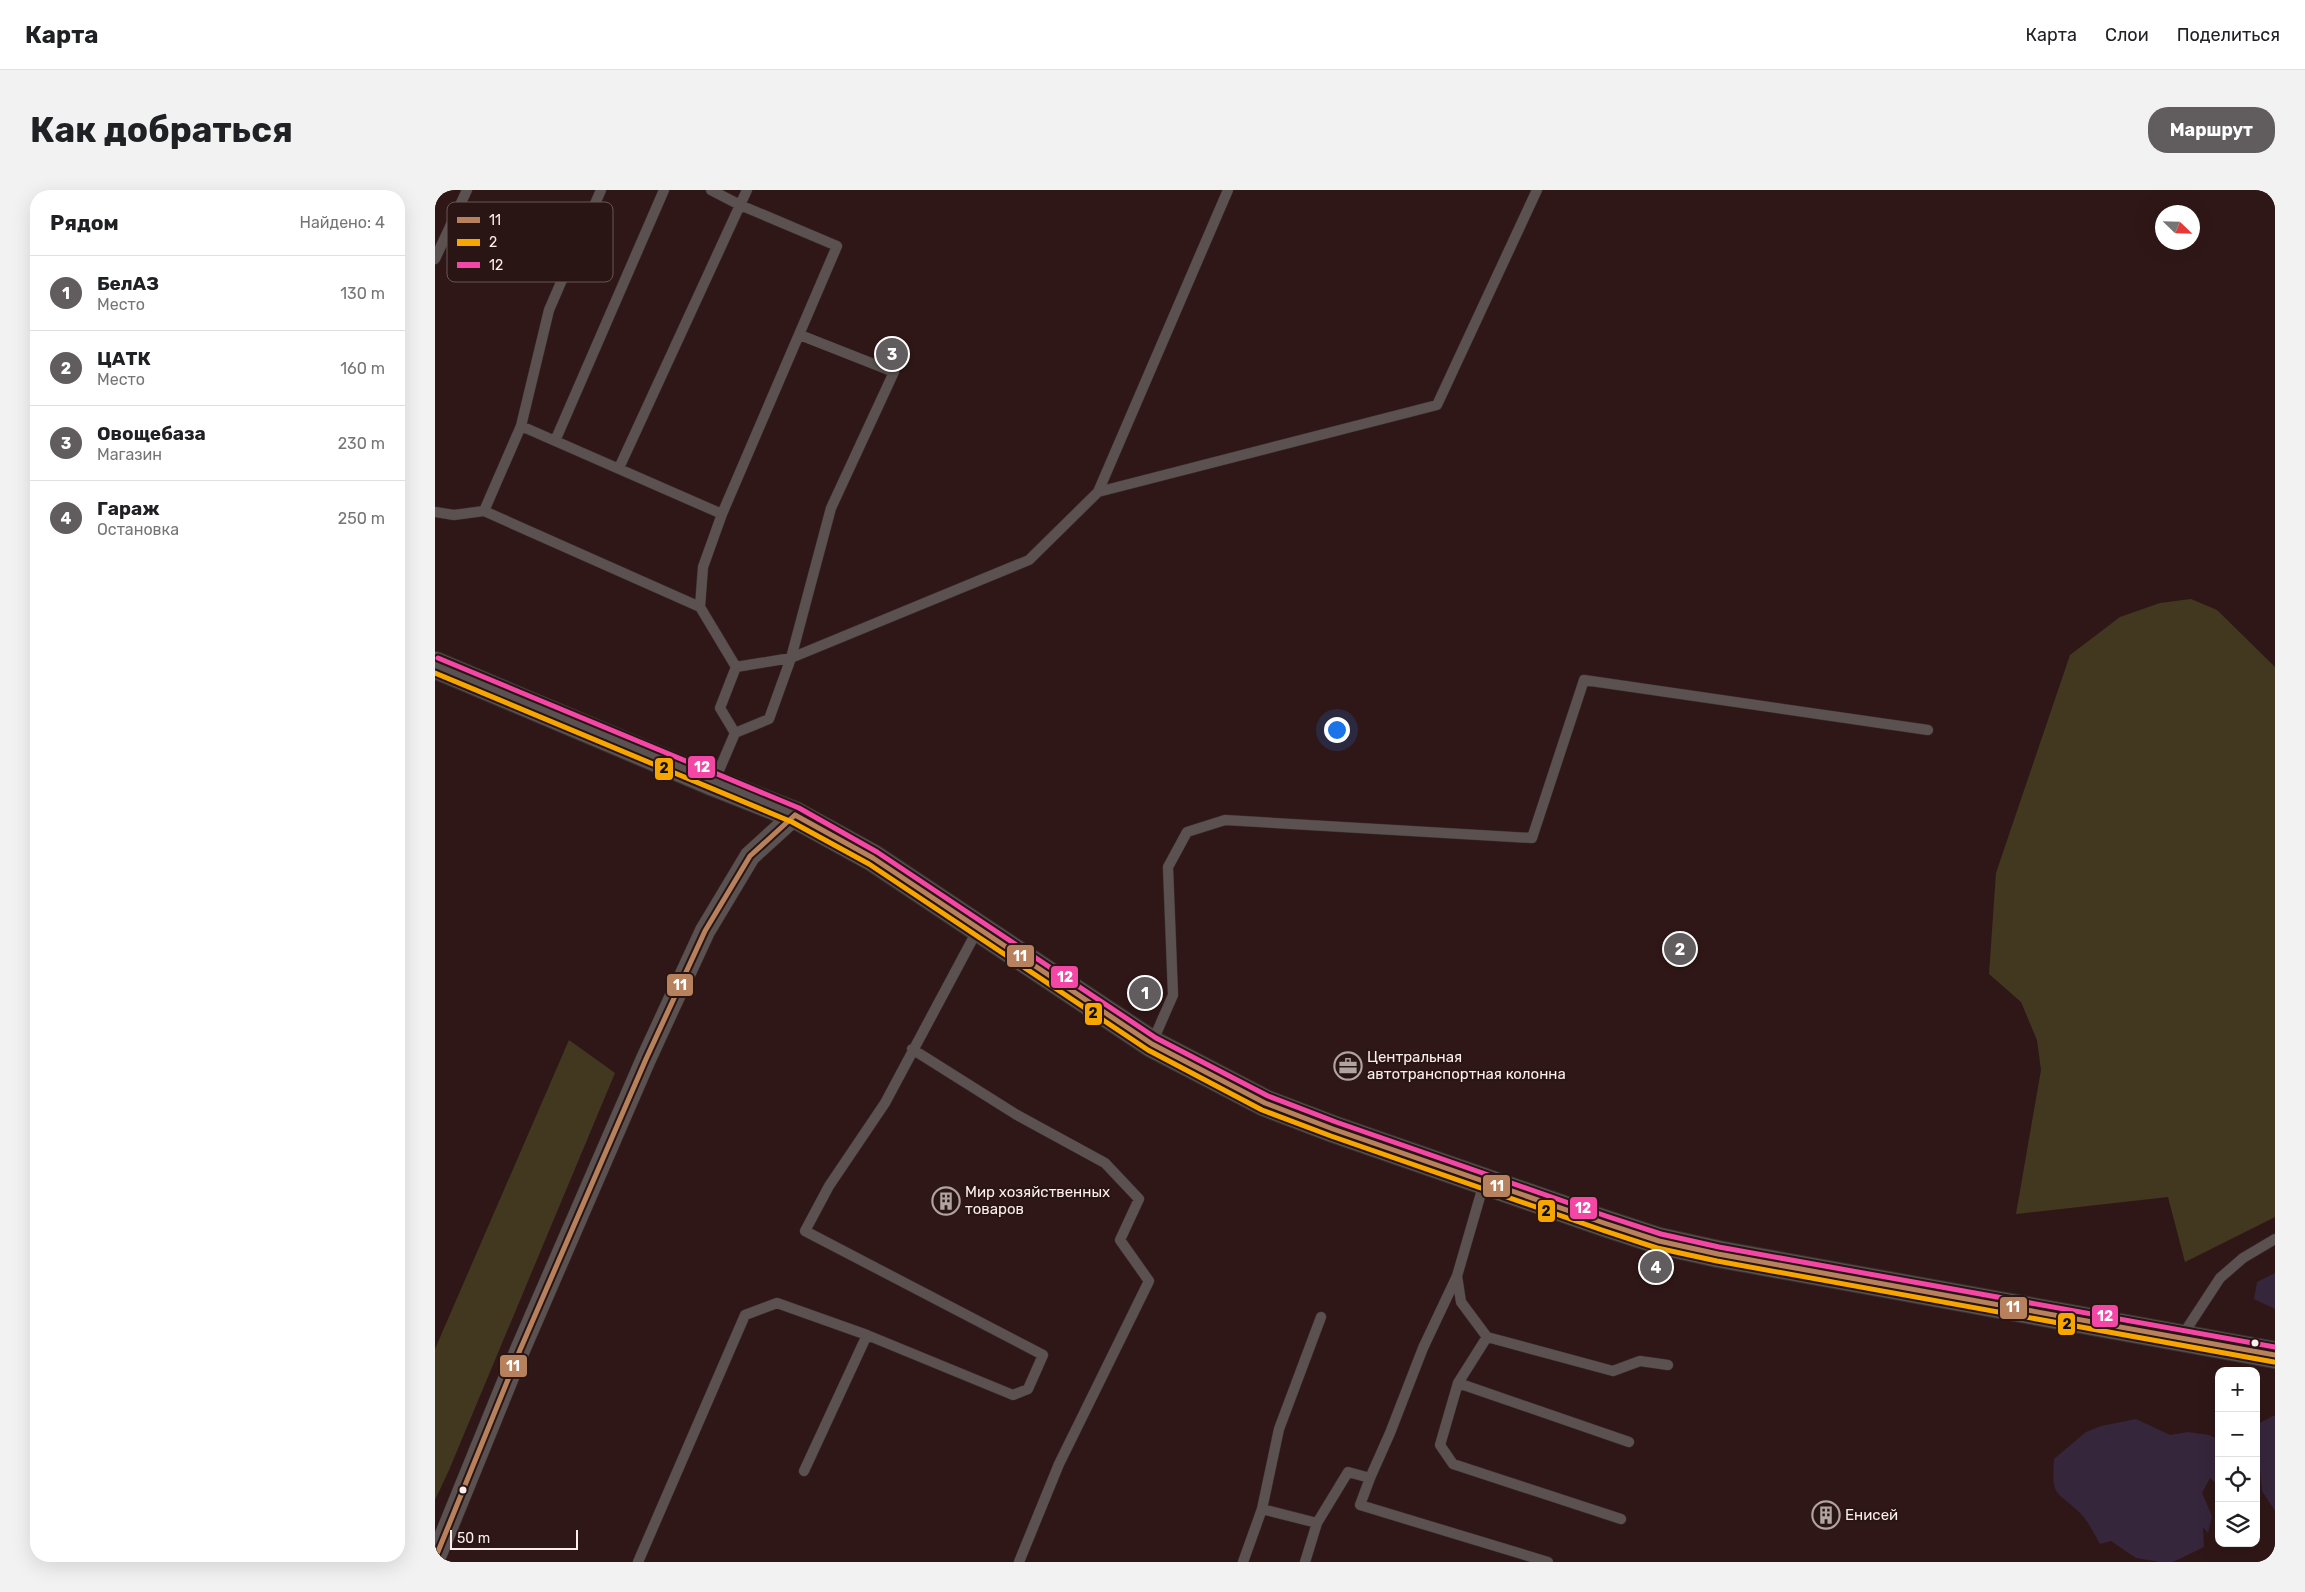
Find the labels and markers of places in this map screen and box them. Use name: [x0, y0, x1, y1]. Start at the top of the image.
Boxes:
pin: 3: [876, 335, 908, 373]
pin: 2: [1664, 930, 1696, 968]
pin: 1: [1129, 974, 1161, 1012]
place label: Центральная автотранспортная колонна: [1367, 1048, 1566, 1083]
office icon: Центральная автотранспортная колонна: [1333, 1051, 1363, 1081]
place label: Мир хозяйственных товаров: [965, 1183, 1110, 1218]
building icon: Мир хозяйственных товаров: [931, 1186, 961, 1216]
pin: 4: [1640, 1248, 1672, 1286]
unlabelled marker: [2250, 1338, 2260, 1348]
unlabelled marker: [458, 1485, 468, 1495]
building icon: Енисей: [1811, 1500, 1841, 1530]
place label: Енисей: [1845, 1506, 1898, 1524]

